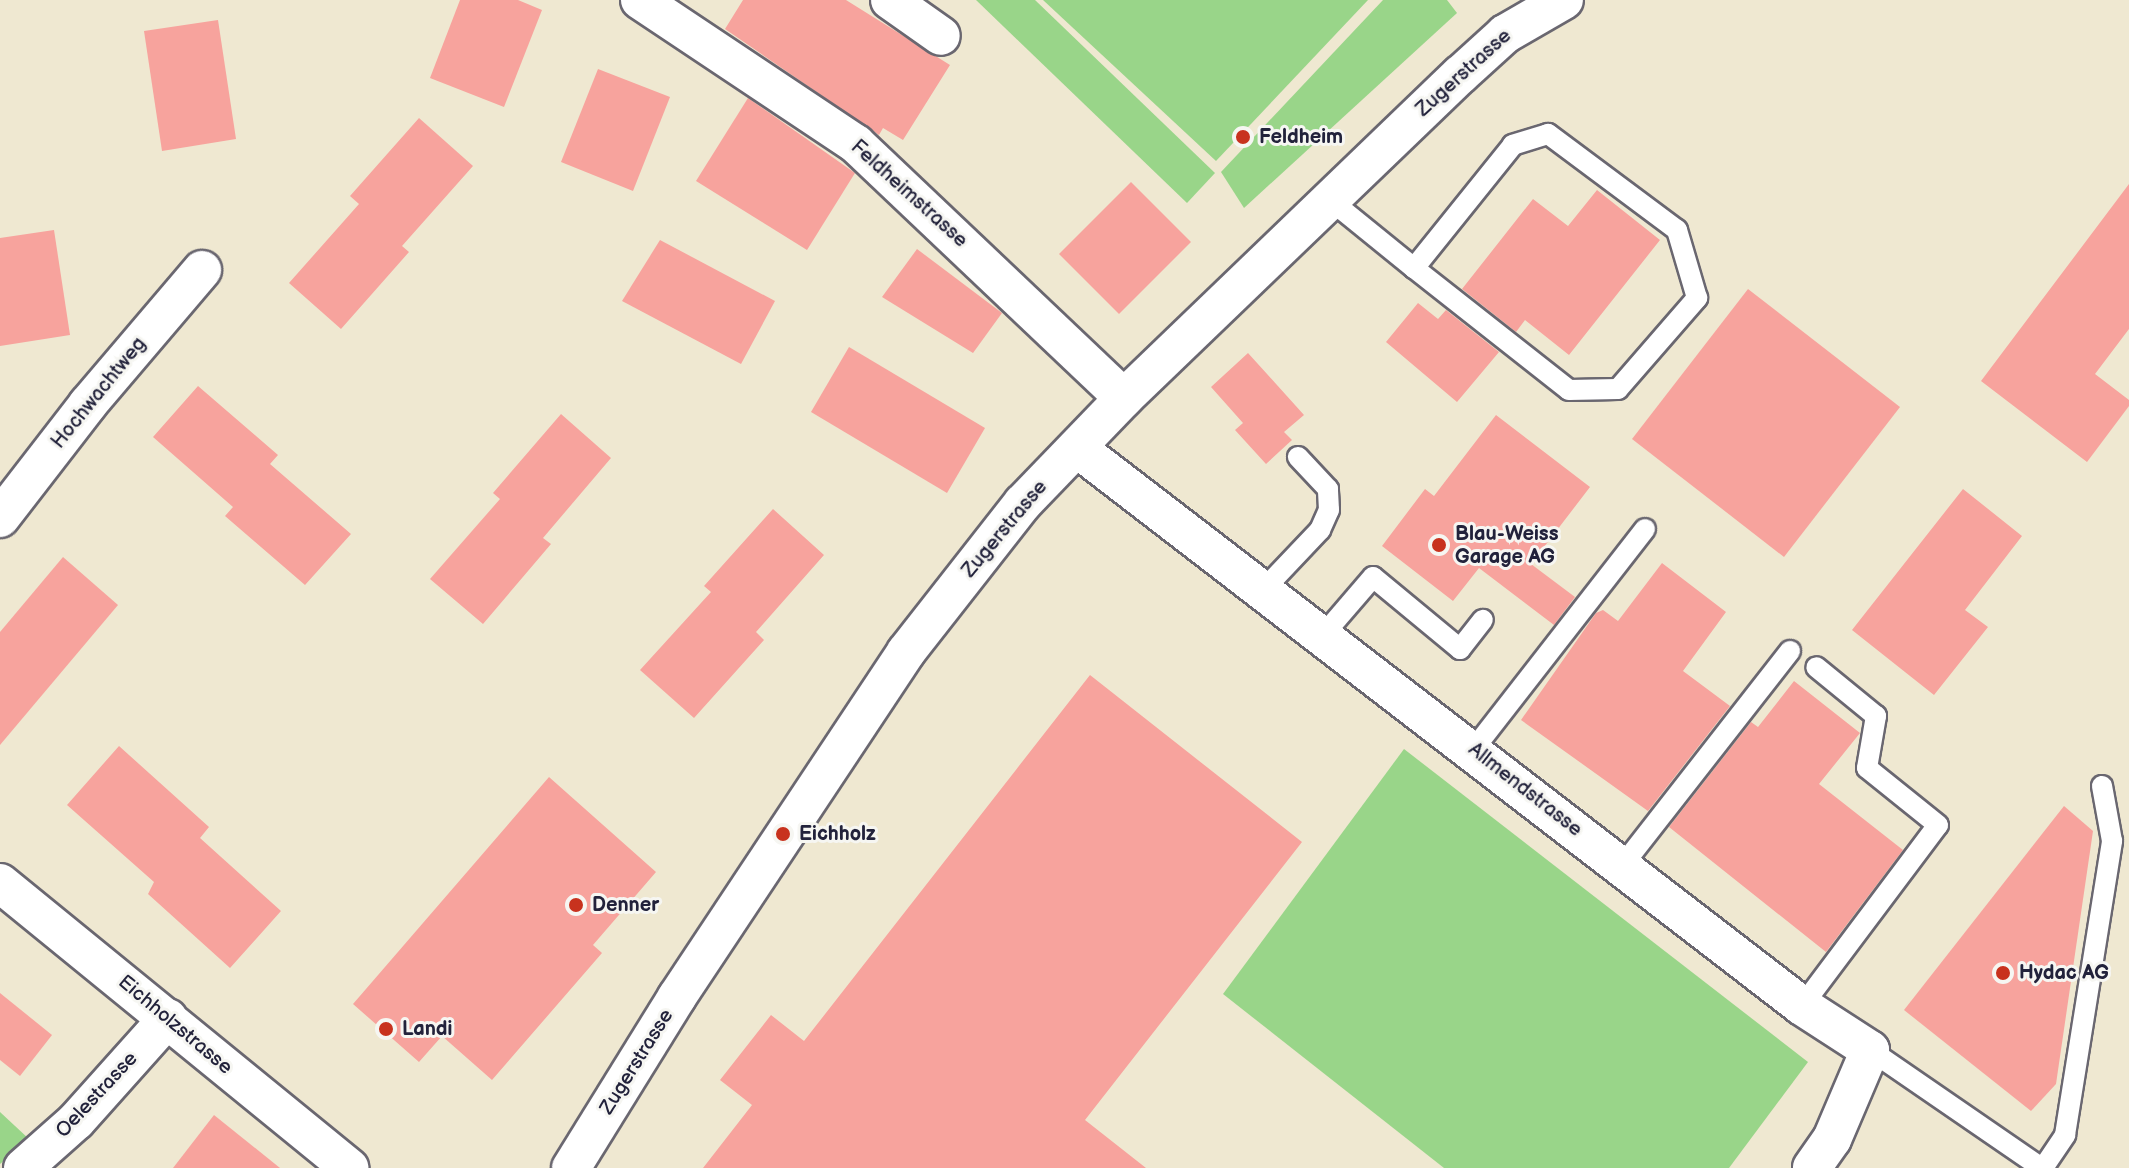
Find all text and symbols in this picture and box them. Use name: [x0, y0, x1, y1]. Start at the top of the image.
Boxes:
street label: Zugerstrasse: [1412, 24, 1516, 122]
place label: Feldheim: [1259, 125, 1343, 149]
marker: Feldheim: [1234, 128, 1252, 146]
street label: Feldheimstrasse: [846, 135, 972, 253]
street label: Hochwachtweg: [47, 332, 151, 454]
street label: Zugerstrasse: [957, 476, 1053, 582]
place label: Blau-Weiss Garage AG: [1455, 522, 1559, 569]
marker: Blau-Weiss Garage AG: [1430, 536, 1448, 554]
street label: Allmendstrasse: [1463, 738, 1587, 842]
place label: Eichholz: [799, 822, 876, 846]
marker: Eichholz: [774, 825, 792, 843]
place label: Denner: [592, 893, 659, 917]
marker: Denner: [567, 896, 585, 914]
place label: Hydac AG: [2019, 961, 2109, 985]
marker: Hydac AG: [1994, 964, 2012, 982]
street label: Eichholzstrasse: [113, 970, 237, 1080]
street label: Zugerstrasse: [595, 1005, 679, 1119]
place label: Landi: [402, 1017, 452, 1041]
marker: Landi: [377, 1020, 395, 1038]
street label: Oelestrasse: [51, 1047, 143, 1143]

